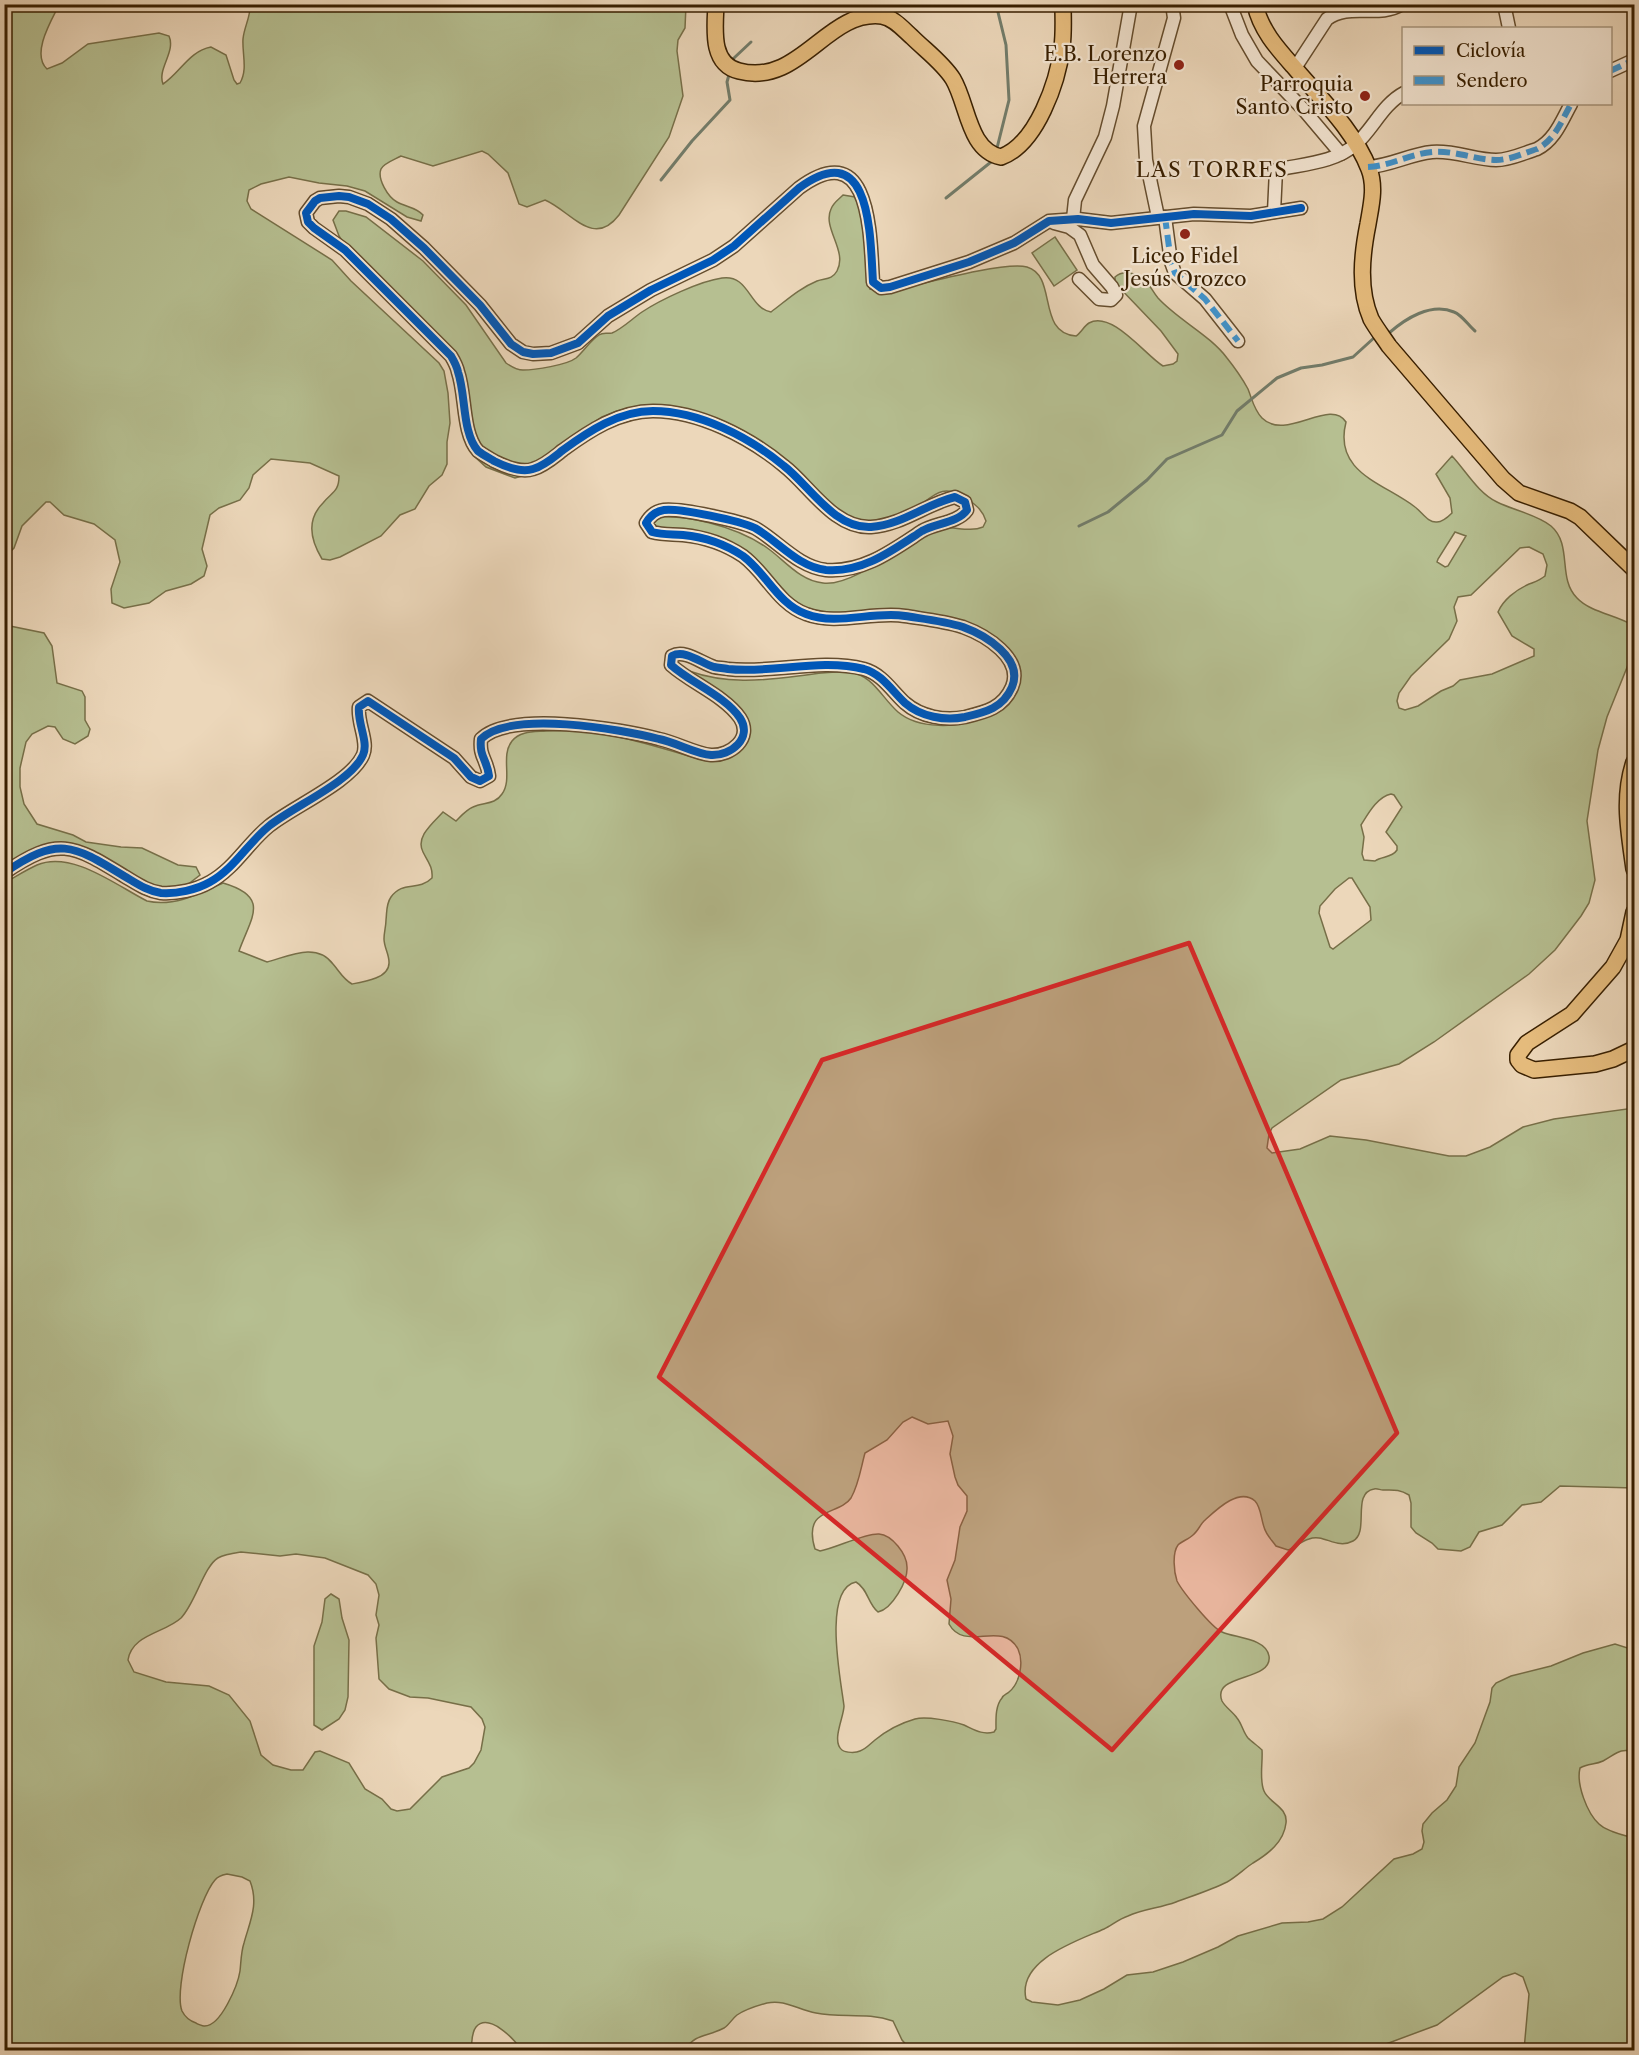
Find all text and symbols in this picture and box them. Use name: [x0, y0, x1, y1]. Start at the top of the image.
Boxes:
legend: [1402, 27, 1612, 105]
text: Ciclovía: [1456, 40, 1526, 62]
place label: E.B. Lorenzo Herrera: [1044, 42, 1167, 89]
marker: E.B. Lorenzo Herrera: [1172, 58, 1186, 72]
text: Sendero: [1456, 70, 1528, 92]
place label: Parroquia Santo Cristo: [1236, 72, 1353, 119]
marker: Parroquia Santo Cristo: [1358, 89, 1372, 103]
district label: LAS TORRES: [1136, 157, 1288, 182]
marker: Liceo Fidel Jesús Orozco: [1178, 227, 1192, 241]
place label: Liceo Fidel Jesús Orozco: [1121, 244, 1246, 291]

